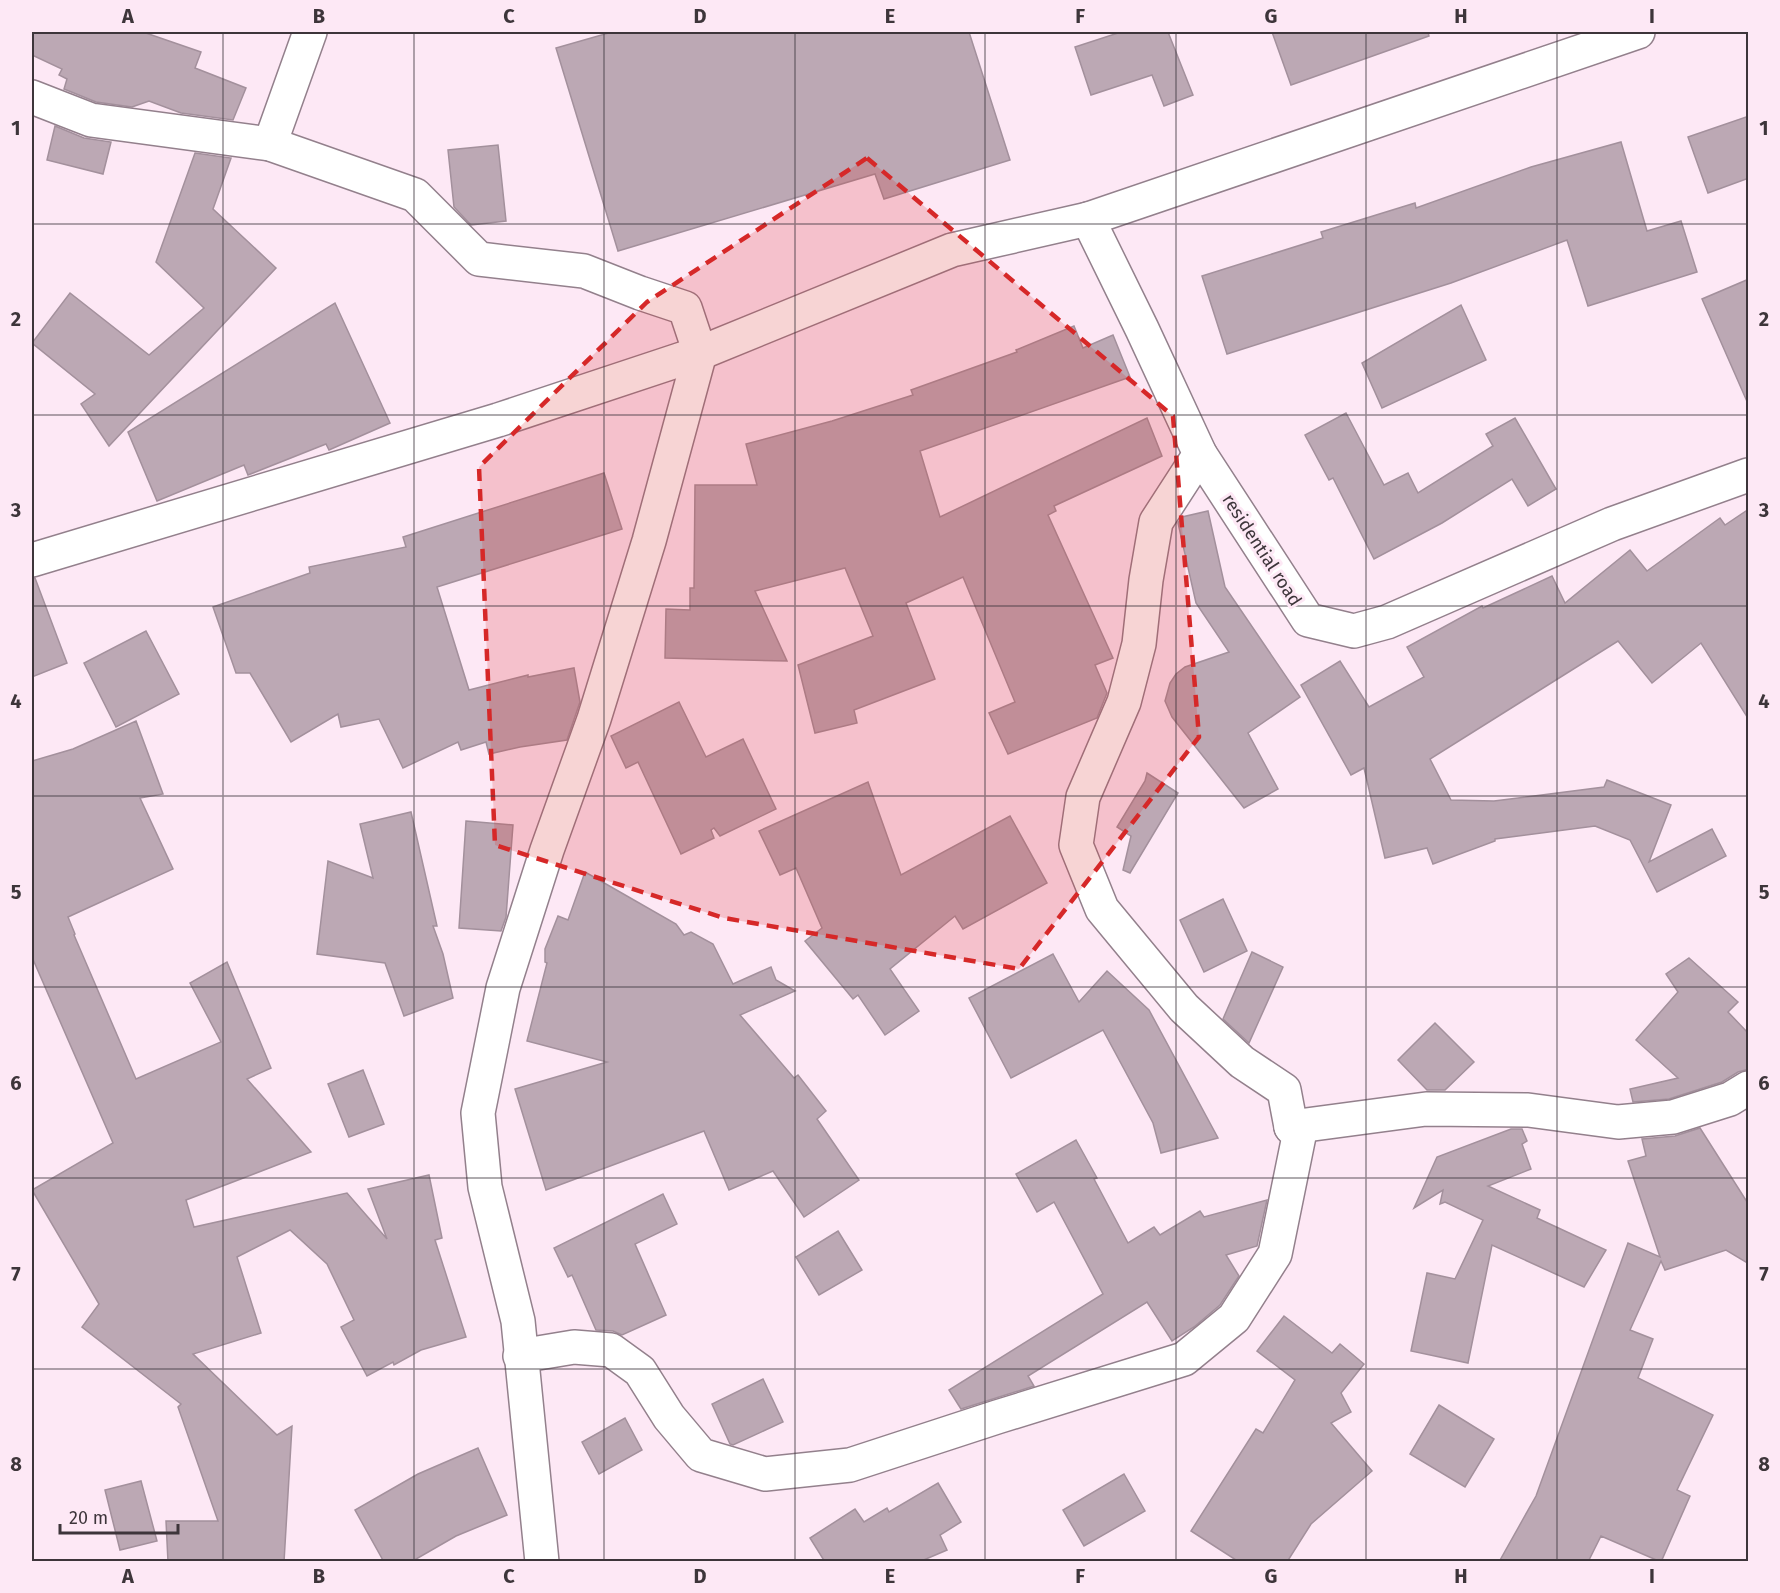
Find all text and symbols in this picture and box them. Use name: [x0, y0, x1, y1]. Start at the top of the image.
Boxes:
text: A: [121, 4, 135, 28]
text: B: [313, 4, 325, 28]
text: C: [503, 4, 515, 28]
text: D: [693, 4, 707, 28]
text: E: [885, 4, 895, 28]
text: F: [1075, 4, 1085, 28]
text: G: [1265, 4, 1277, 28]
text: H: [1454, 4, 1468, 28]
text: I: [1649, 4, 1655, 28]
text: 1: [11, 116, 21, 140]
text: 1: [1759, 116, 1769, 140]
text: 2: [11, 307, 21, 331]
text: 2: [1759, 307, 1769, 331]
street label: residential road: [1218, 490, 1306, 610]
text: 3: [10, 498, 21, 522]
text: 3: [1758, 498, 1769, 522]
text: 4: [10, 689, 22, 713]
text: 4: [1758, 689, 1770, 713]
text: 5: [11, 880, 22, 904]
text: 5: [1759, 880, 1770, 904]
text: 6: [10, 1071, 22, 1095]
text: 6: [1758, 1071, 1770, 1095]
text: 7: [11, 1262, 21, 1286]
text: 7: [1759, 1262, 1769, 1286]
text: 8: [10, 1452, 22, 1476]
text: 8: [1758, 1452, 1770, 1476]
scale bar: [60, 1497, 178, 1535]
text: 20 m: [69, 1507, 108, 1529]
text: A: [121, 1564, 135, 1588]
text: B: [313, 1564, 325, 1588]
text: C: [503, 1564, 515, 1588]
text: D: [693, 1564, 707, 1588]
text: E: [885, 1564, 895, 1588]
text: F: [1075, 1564, 1085, 1588]
text: G: [1265, 1564, 1277, 1588]
text: H: [1454, 1564, 1468, 1588]
text: I: [1649, 1564, 1655, 1588]

